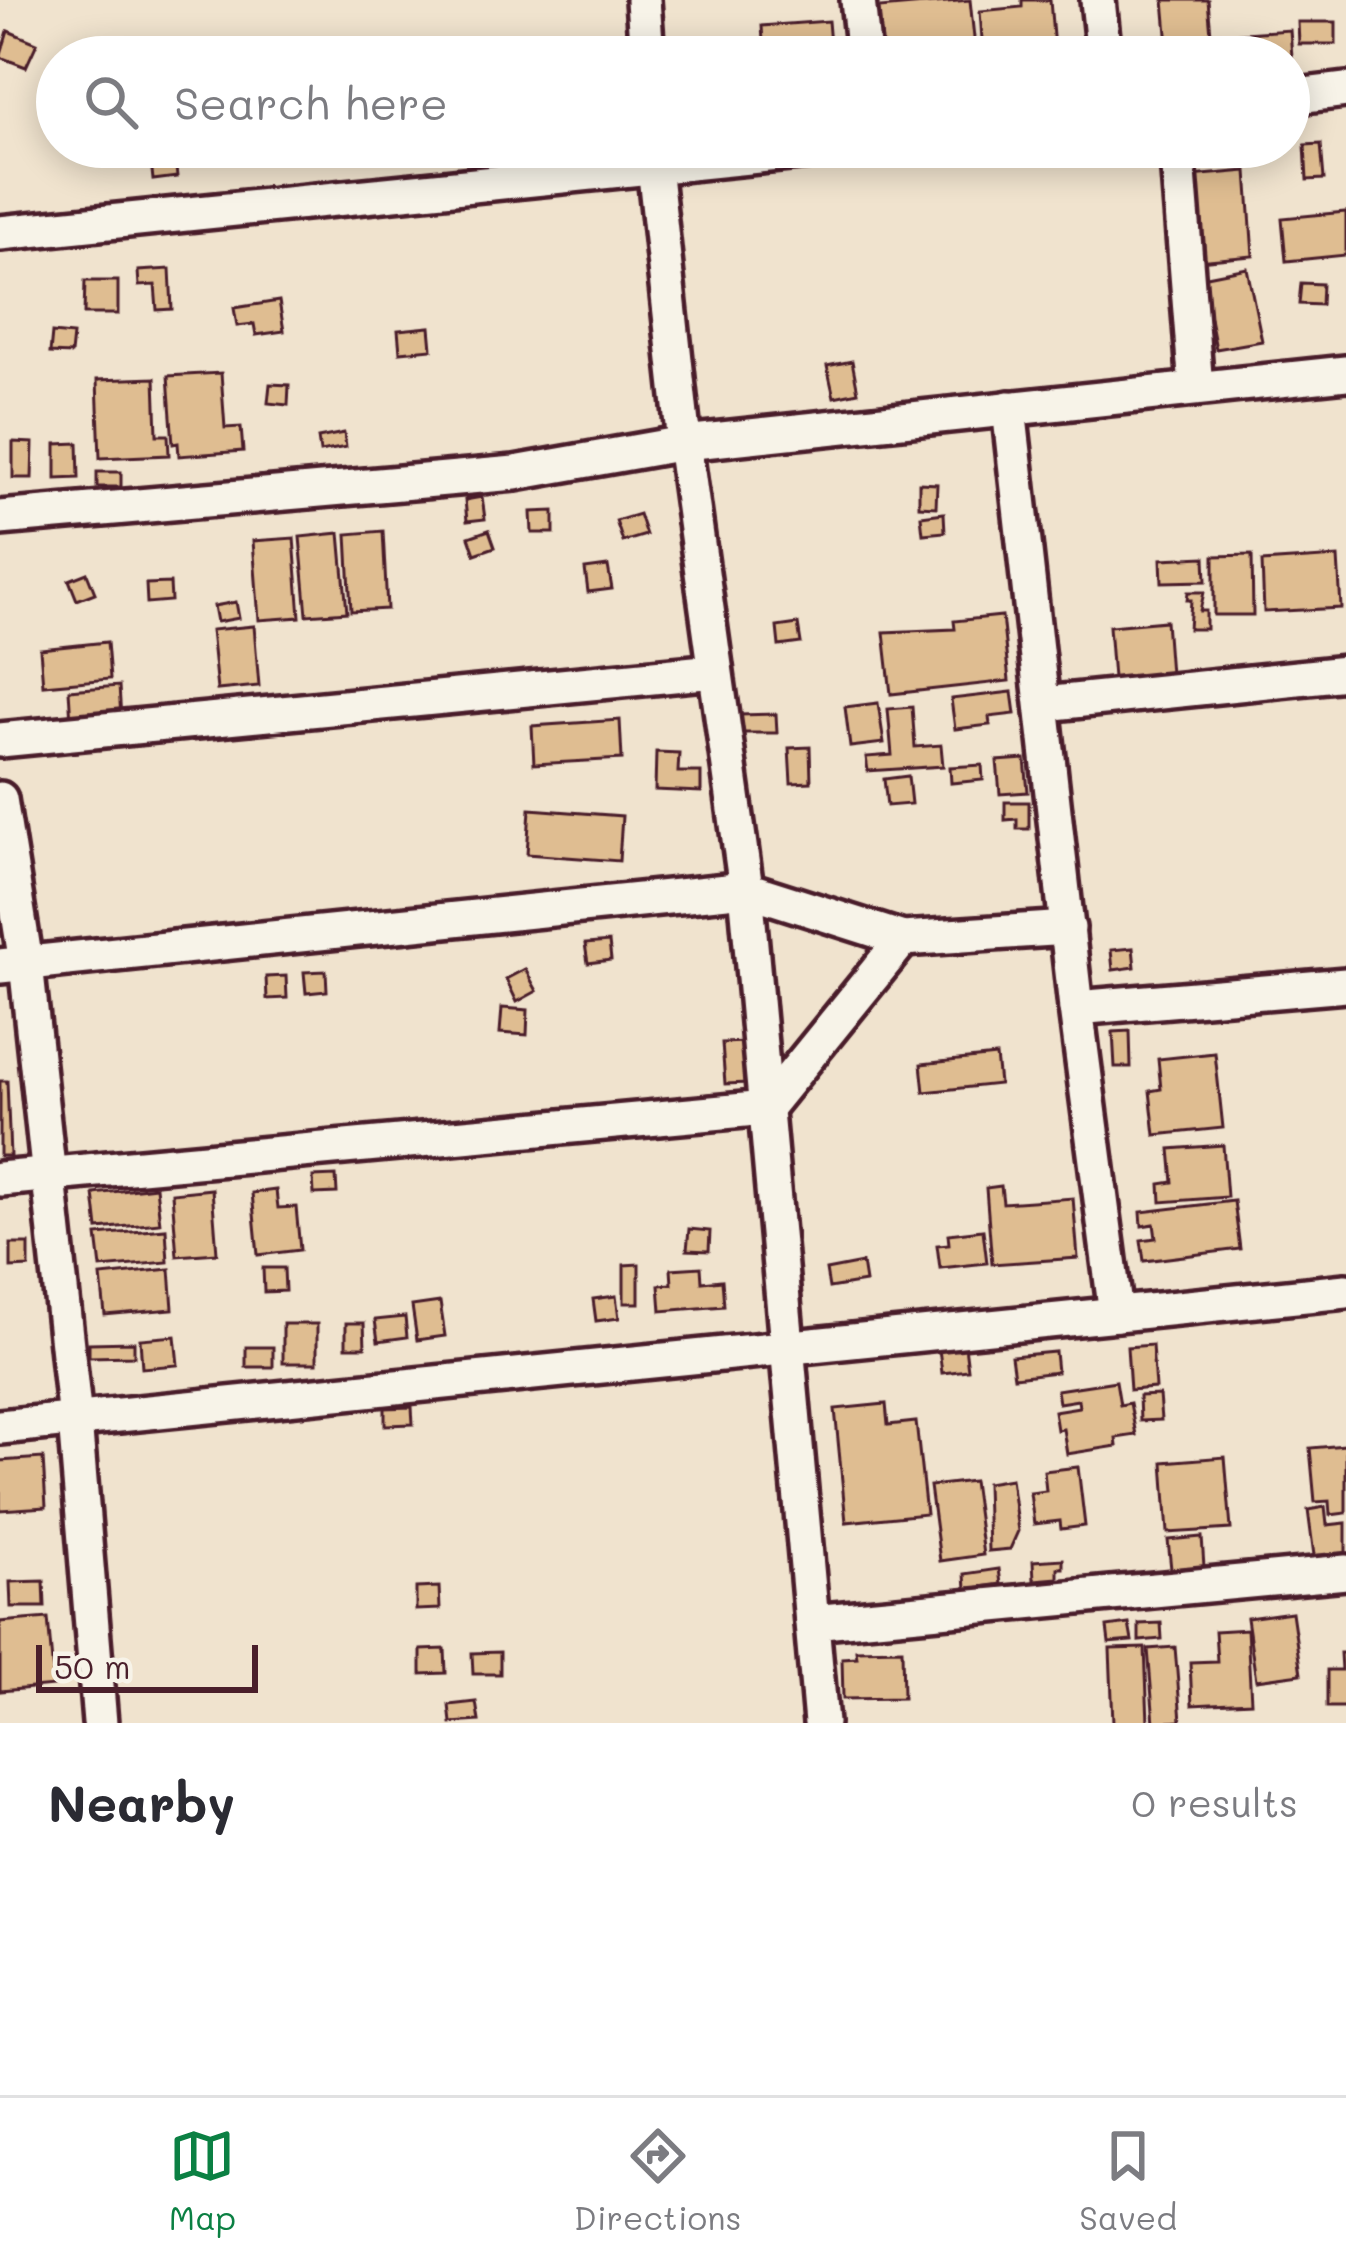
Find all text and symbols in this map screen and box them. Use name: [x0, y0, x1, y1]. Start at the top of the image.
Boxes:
search box: [36, 36, 1310, 168]
icon: search: [78, 69, 144, 135]
text: Search here: [174, 73, 448, 131]
scale bar: [36, 1639, 258, 1692]
text: 50 m: [54, 1644, 130, 1687]
text: Nearby: [48, 1768, 235, 1835]
text: 0 results: [1132, 1776, 1298, 1827]
tab: Map: [169, 2123, 236, 2238]
tab: Directions: [574, 2123, 741, 2238]
tab: Saved: [1079, 2123, 1177, 2238]

